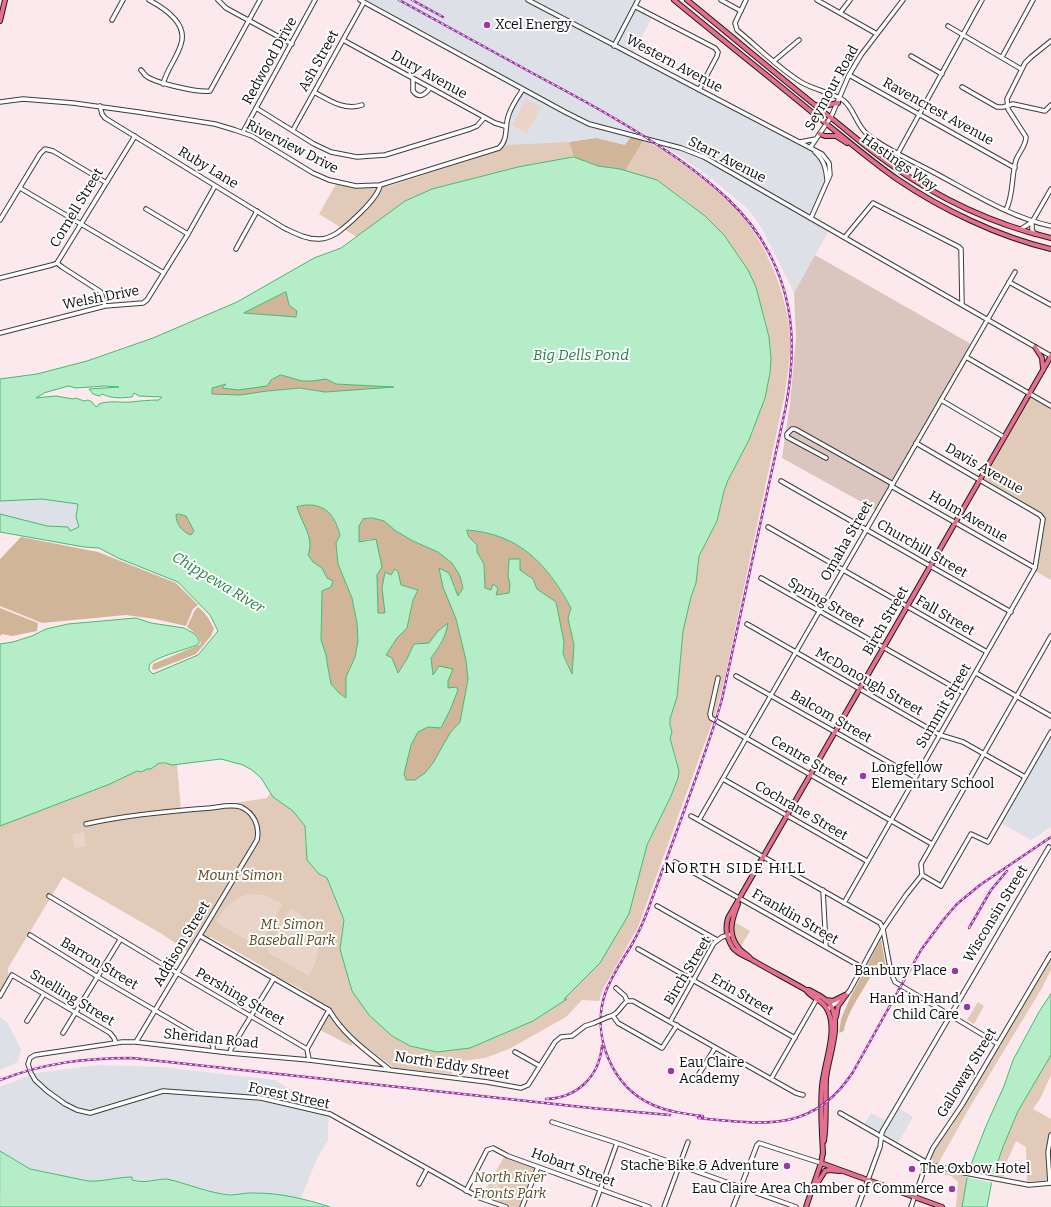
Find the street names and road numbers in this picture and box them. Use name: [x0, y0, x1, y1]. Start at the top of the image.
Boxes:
street label: Redwood Drive: [239, 14, 301, 108]
street label: Ash Street: [295, 27, 343, 95]
street label: Western Avenue: [623, 31, 725, 97]
street label: Seymour Road: [802, 42, 862, 134]
street label: Dury Avenue: [388, 47, 470, 103]
street label: Ravencrest Avenue: [880, 75, 996, 149]
street label: Riverview Drive: [243, 117, 341, 177]
street label: Hastings Way: [858, 131, 940, 195]
street label: Starr Avenue: [685, 133, 769, 187]
street label: Ruby Lane: [175, 143, 241, 193]
street label: Cornell Street: [47, 165, 107, 251]
street label: Welsh Drive: [61, 282, 141, 314]
street label: Davis Avenue: [942, 440, 1026, 498]
street label: Holm Avenue: [926, 488, 1010, 546]
street label: Omaha Street: [817, 498, 877, 584]
street label: Churchill Street: [874, 516, 970, 582]
street label: Spring Street: [785, 574, 867, 632]
street label: Birch Street: [860, 584, 912, 658]
street label: Fall Street: [912, 592, 978, 640]
street label: McDonough Street: [812, 644, 926, 720]
street label: Summit Street: [913, 661, 975, 751]
street label: Balcom Street: [787, 687, 875, 747]
street label: Centre Street: [768, 732, 850, 790]
street label: Cochrane Street: [752, 778, 850, 844]
street label: Wisconsin Street: [960, 862, 1032, 966]
street label: Franklin Street: [749, 885, 841, 949]
street label: Addison Street: [150, 898, 214, 990]
street label: Barron Street: [57, 934, 141, 994]
street label: Birch Street: [661, 934, 715, 1008]
street label: Pershing Street: [192, 965, 288, 1029]
street label: Snelling Street: [27, 966, 117, 1030]
street label: Erin Street: [708, 970, 776, 1020]
street label: Galloway Street: [934, 1025, 1000, 1121]
street label: Sheridan Road: [163, 1026, 259, 1052]
street label: North Eddy Street: [393, 1049, 511, 1083]
street label: Forest Street: [247, 1079, 331, 1113]
street label: Hobart Street: [529, 1145, 617, 1191]

